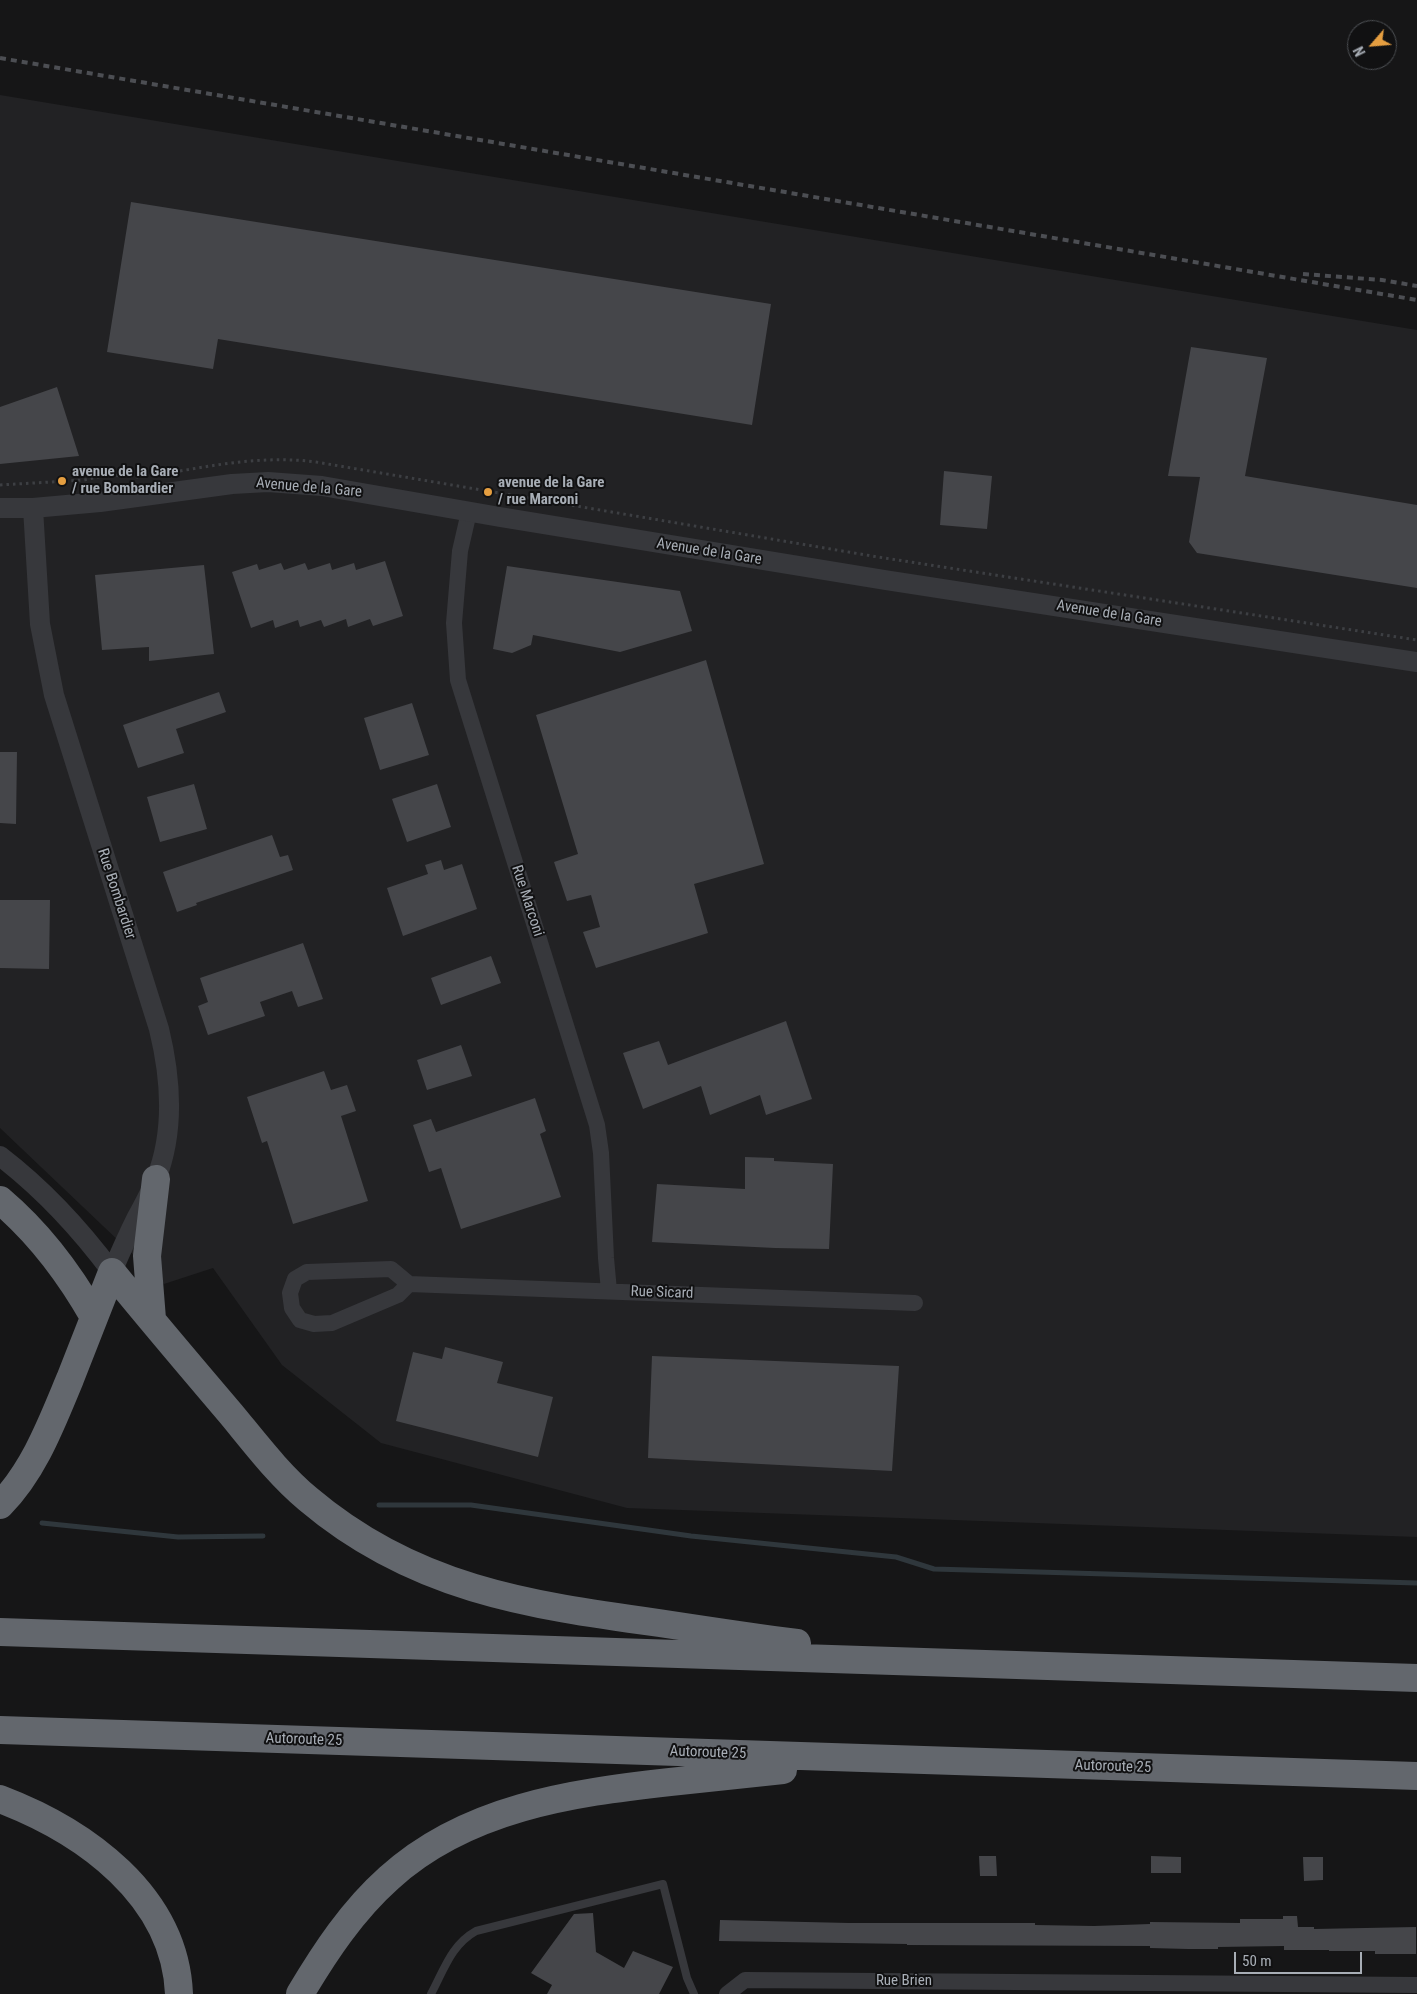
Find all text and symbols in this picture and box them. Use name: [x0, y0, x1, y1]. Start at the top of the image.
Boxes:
north arrow: [1347, 20, 1397, 70]
text: N: [1350, 44, 1369, 59]
place label: avenue de la Gare / rue Bombardier: [72, 463, 178, 498]
street label: Avenue de la Gare: [255, 474, 363, 502]
place label: avenue de la Gare / rue Marconi: [498, 474, 604, 509]
marker: avenue de la Gare / rue Bombardier: [56, 475, 68, 487]
marker: avenue de la Gare / rue Marconi: [482, 486, 494, 498]
street label: Avenue de la Gare: [655, 535, 763, 569]
street label: Avenue de la Gare: [1055, 597, 1163, 631]
street label: Rue Bombardier: [93, 846, 139, 942]
street label: Rue Marconi: [507, 863, 547, 939]
street label: Rue Sicard: [630, 1283, 694, 1303]
street label: Autoroute 25: [265, 1730, 343, 1750]
street label: Autoroute 25: [669, 1743, 747, 1763]
street label: Autoroute 25: [1074, 1757, 1152, 1777]
scale bar: [1237, 1942, 1364, 1974]
text: 50 m: [1242, 1952, 1272, 1970]
street label: Rue Brien: [876, 1972, 932, 1990]

